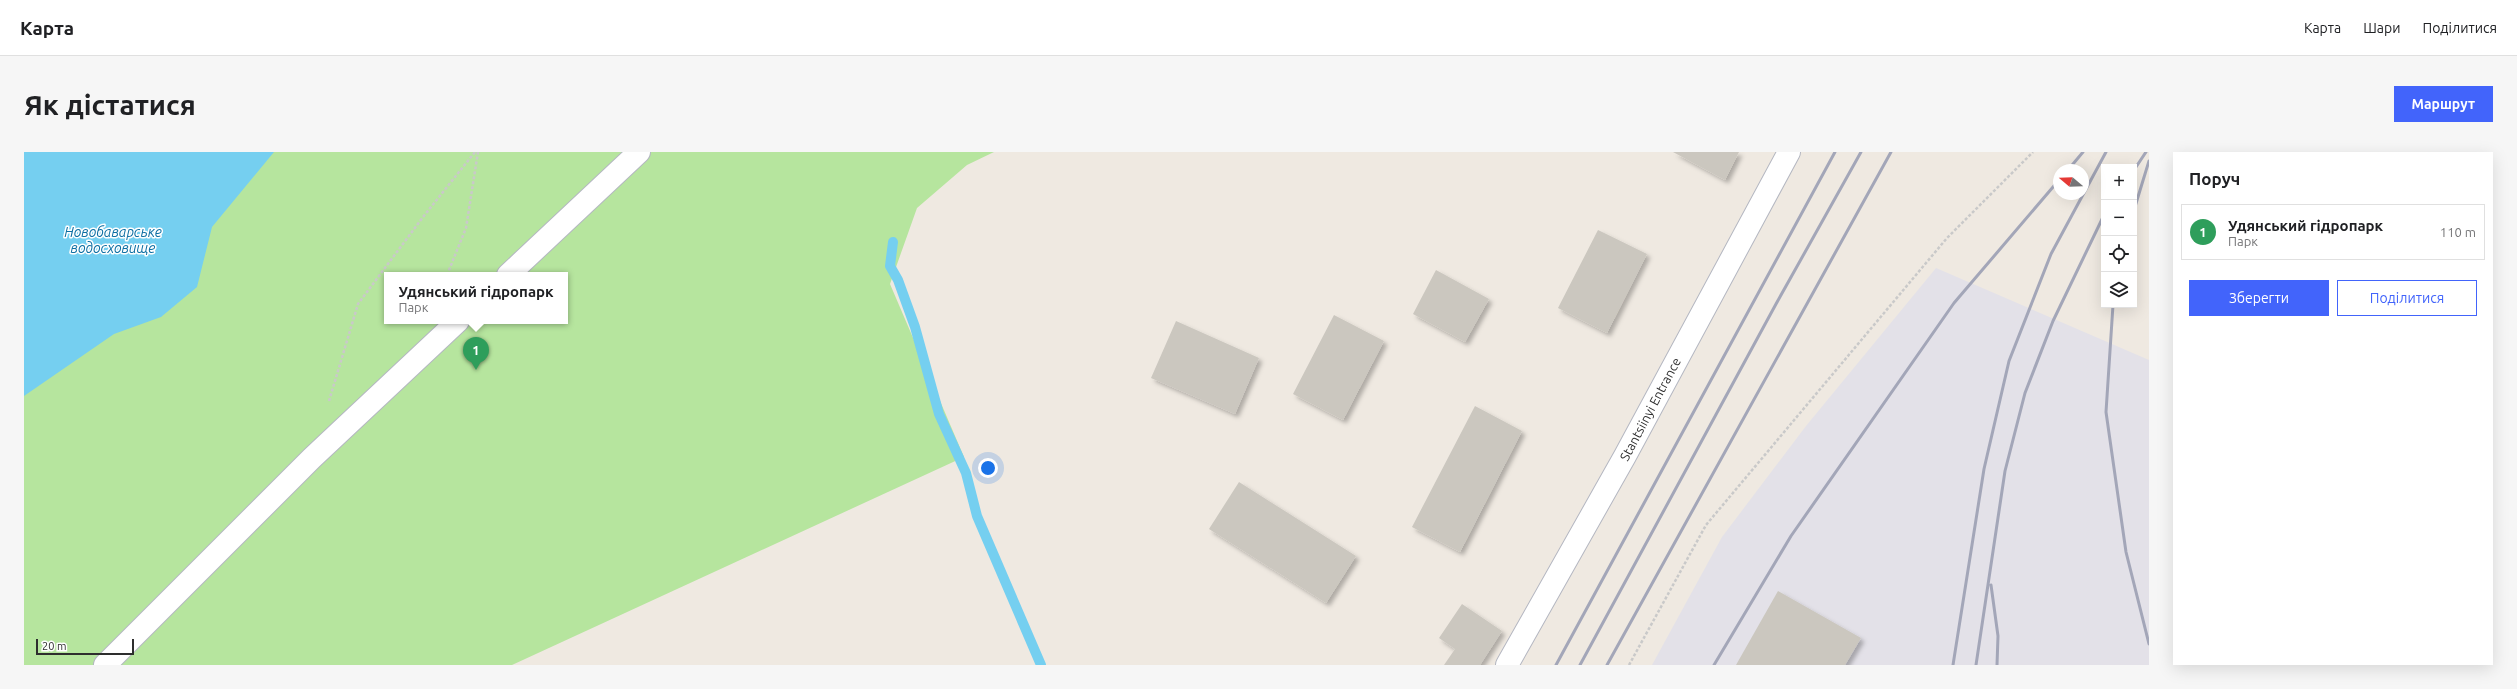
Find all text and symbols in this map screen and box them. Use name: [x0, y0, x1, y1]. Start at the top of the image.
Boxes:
text: Карта: [20, 17, 74, 39]
text: Карта: [2304, 20, 2341, 36]
text: Шари: [2363, 20, 2401, 36]
text: Поділитися: [2423, 20, 2497, 36]
button: Маршрут: [2394, 86, 2493, 122]
text: Як дістатися: [24, 89, 196, 120]
north arrow: [2053, 164, 2089, 200]
map controls: [2101, 164, 2137, 308]
button: +: [2101, 164, 2137, 200]
text: Поруч: [2189, 169, 2240, 188]
button: −: [2101, 200, 2137, 236]
text: Удянський гідропарк: [2228, 217, 2383, 234]
water label: Новобаварське водосховище: [64, 224, 162, 256]
text: 1: [2199, 225, 2207, 239]
text: 110 m: [2440, 225, 2476, 239]
text: Парк: [2228, 234, 2258, 248]
button: locate: [2101, 236, 2137, 272]
popup: [384, 272, 568, 324]
button: layers: [2101, 272, 2137, 308]
button: Зберегти: [2189, 280, 2329, 316]
button: Поділитися: [2337, 280, 2477, 316]
text: Удянський гідропарк: [398, 283, 554, 300]
text: Парк: [398, 300, 428, 314]
pin: 1: [463, 337, 489, 370]
street label: Stantsiinyi Entrance: [1617, 355, 1683, 463]
your location: [978, 458, 998, 478]
scale bar: [36, 637, 134, 656]
text: 20 m: [42, 640, 66, 652]

